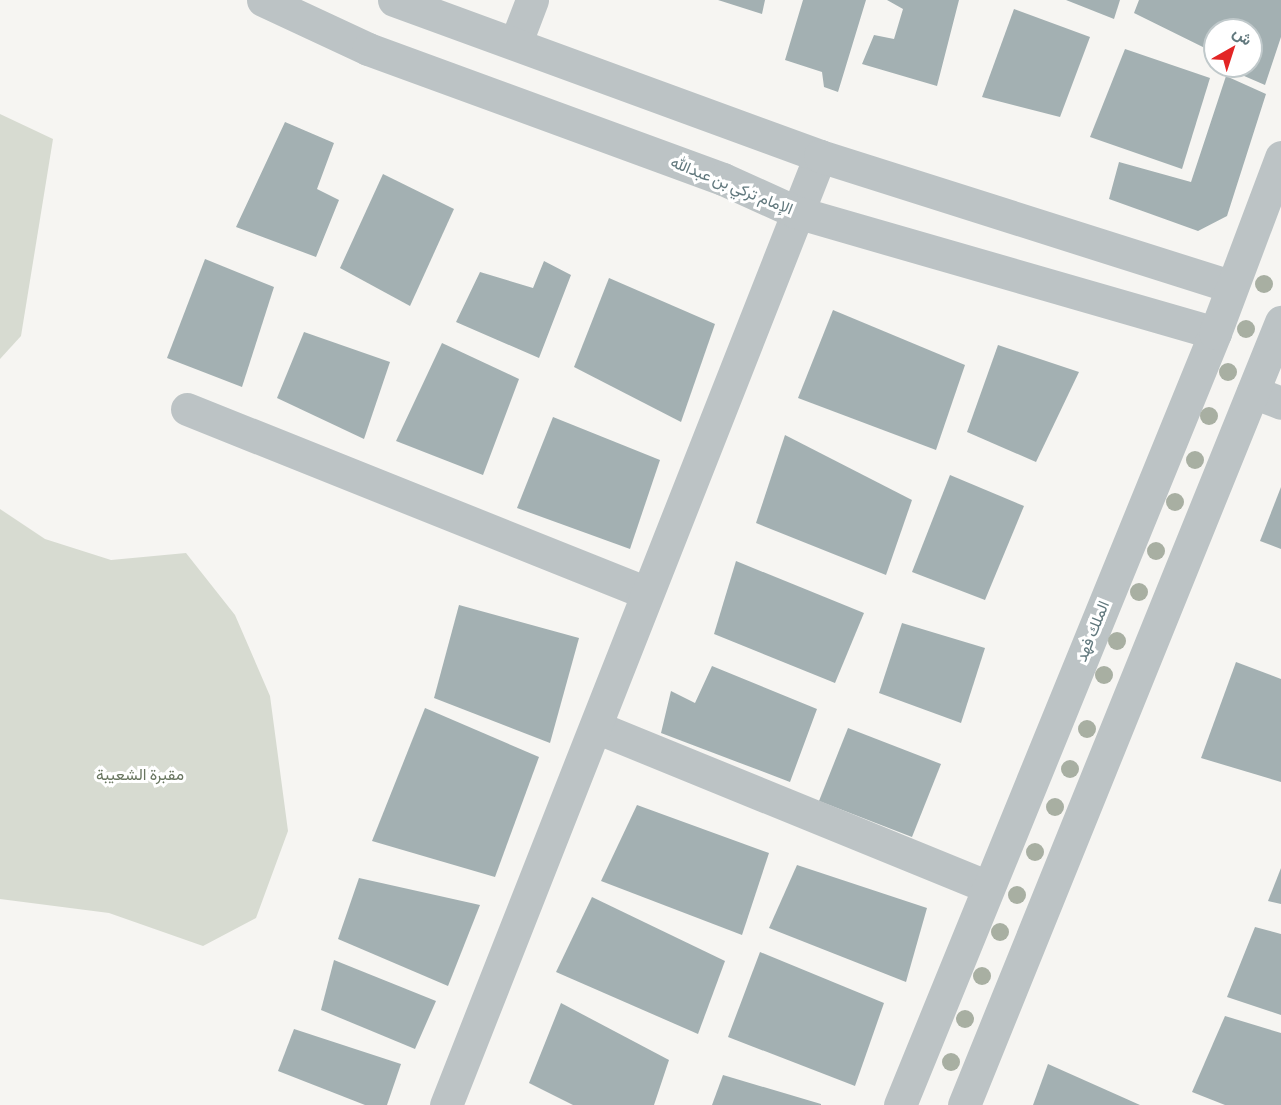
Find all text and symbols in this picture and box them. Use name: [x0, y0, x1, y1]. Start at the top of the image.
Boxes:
north arrow: [1203, 18, 1263, 78]
text: ش: [1230, 22, 1257, 49]
street label: الإمام تركي بن عبدالله: [668, 152, 796, 218]
street label: الملك فهد: [1071, 598, 1113, 664]
park label: مقبرة الشعيبة: [96, 764, 184, 784]

